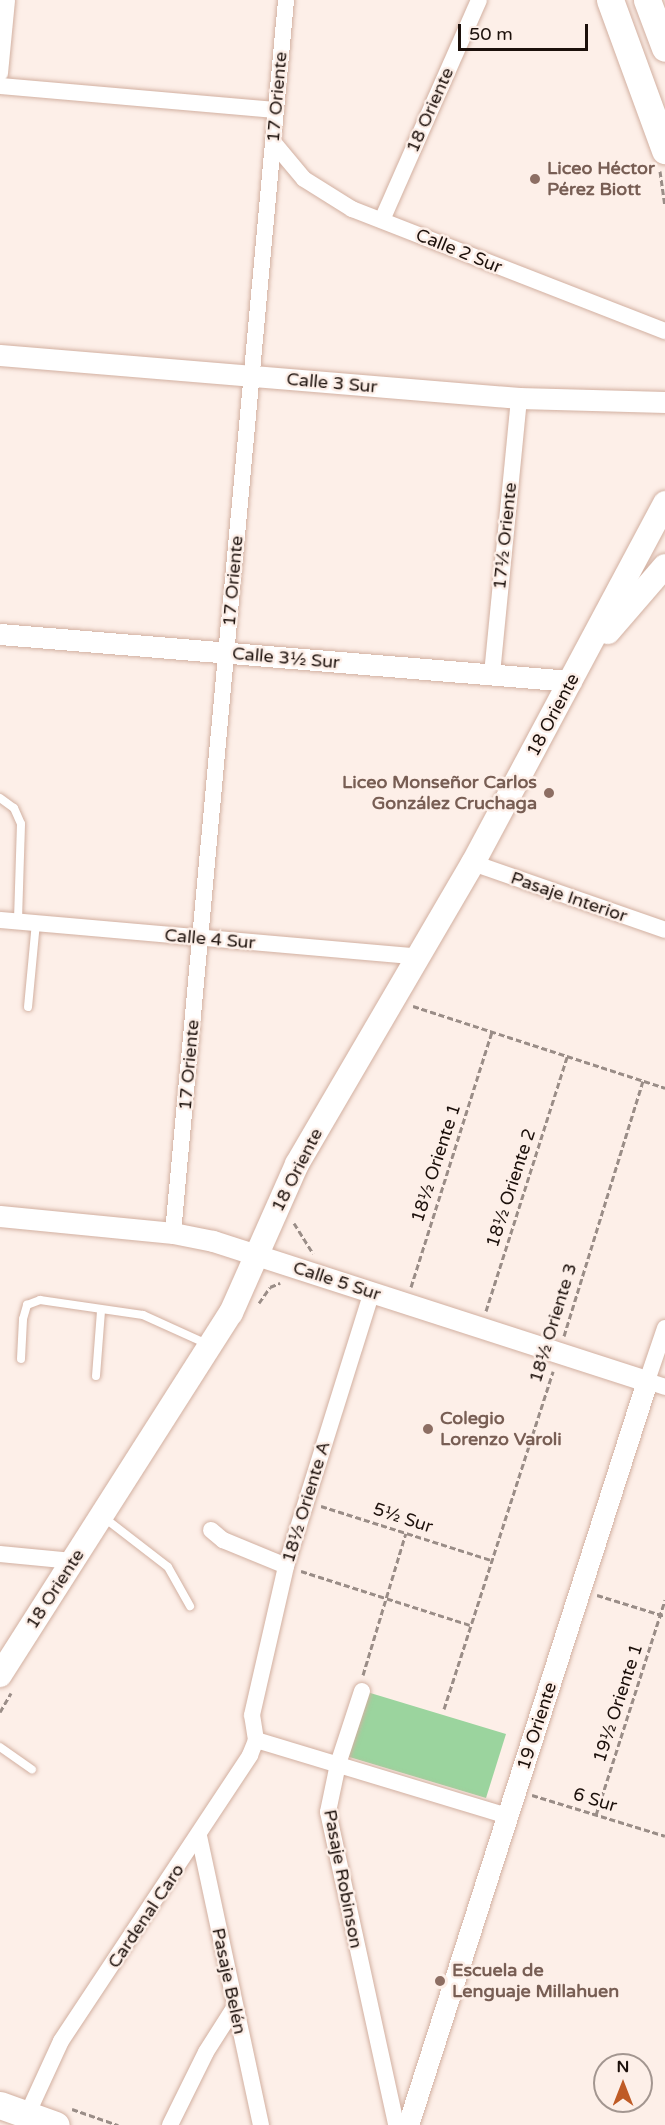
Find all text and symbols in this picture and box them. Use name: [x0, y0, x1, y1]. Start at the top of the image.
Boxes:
scale bar: [461, 12, 592, 50]
text: 50 m: [469, 23, 513, 45]
street label: 17 Oriente: [262, 51, 292, 143]
street label: 18 Oriente: [402, 64, 458, 156]
place label: Liceo Héctor Pérez Biott: [547, 158, 655, 201]
marker: Liceo Héctor Pérez Biott: [528, 172, 542, 186]
street label: Calle 2 Sur: [413, 224, 505, 278]
street label: Calle 3 Sur: [286, 368, 378, 398]
street label: 17½ Oriente: [489, 481, 521, 591]
street label: 17 Oriente: [218, 535, 248, 627]
street label: Calle 3½ Sur: [231, 643, 341, 673]
street label: 18 Oriente: [522, 670, 584, 760]
place label: Liceo Monseñor Carlos González Cruchaga: [342, 772, 537, 814]
marker: Liceo Monseñor Carlos González Cruchaga: [542, 786, 556, 800]
street label: Pasaje Interior: [508, 867, 630, 927]
street label: Calle 4 Sur: [164, 924, 256, 954]
street label: 17 Oriente: [174, 1019, 204, 1111]
street label: 18½ Oriente 1: [407, 1101, 465, 1225]
street label: 18 Oriente: [267, 1125, 327, 1215]
street label: 18½ Oriente 2: [482, 1126, 540, 1250]
street label: Calle 5 Sur: [290, 1257, 384, 1305]
street label: 18½ Oriente 3: [525, 1261, 581, 1385]
place label: Colegio Lorenzo Varoli: [440, 1408, 562, 1450]
marker: Colegio Lorenzo Varoli: [421, 1422, 435, 1436]
street label: 18½ Oriente A: [277, 1439, 335, 1565]
street label: 5½ Sur: [370, 1498, 436, 1538]
street label: 18 Oriente: [21, 1545, 89, 1633]
street label: 19½ Oriente 1: [589, 1641, 647, 1765]
street label: 19 Oriente: [513, 1679, 561, 1773]
street label: 6 Sur: [570, 1783, 620, 1817]
street label: Pasaje Robinson: [319, 1808, 367, 1950]
street label: Cardenal Caro: [103, 1860, 189, 1972]
street label: Pasaje Belén: [207, 1926, 251, 2036]
place label: Escuela de Lenguaje Millahuen: [452, 1960, 619, 2002]
marker: Escuela de Lenguaje Millahuen: [433, 1974, 447, 1988]
north arrow: [593, 2053, 653, 2113]
text: N: [617, 2057, 629, 2077]

